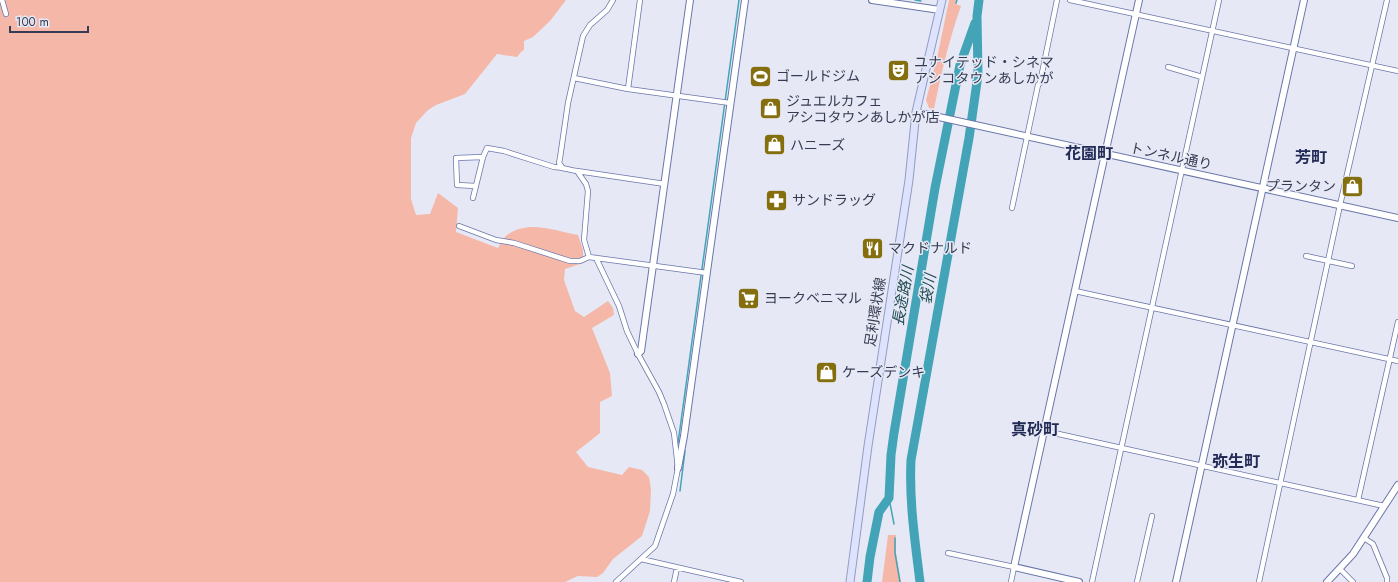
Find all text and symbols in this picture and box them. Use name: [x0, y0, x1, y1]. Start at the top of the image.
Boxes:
scale bar: [10, 8, 88, 34]
text: 100 m: [16, 13, 49, 31]
place label: ユナイテッド・シネマ アシコタウンあしかが: [914, 52, 1054, 88]
theatre icon: ユナイテッド・シネマ アシコタウンあしかが: [886, 57, 912, 83]
sports icon: ゴールドジム: [748, 63, 774, 89]
place label: ゴールドジム: [776, 66, 860, 86]
place label: ジュエルカフェ アシコタウンあしかが店: [786, 91, 939, 127]
shop icon: ジュエルカフェ アシコタウンあしかが店: [758, 96, 784, 122]
shop icon: ハニーズ: [762, 132, 788, 158]
place label: ハニーズ: [790, 135, 845, 155]
street label: トンネル通り: [1128, 138, 1214, 174]
district label: 花園町: [1065, 142, 1113, 165]
district label: 芳町: [1295, 146, 1327, 169]
shop icon: プランタン: [1339, 173, 1365, 199]
place label: プランタン: [1266, 176, 1336, 196]
pharmacy icon: サンドラッグ: [763, 187, 789, 213]
place label: サンドラッグ: [792, 190, 876, 210]
restaurant icon: マクドナルド: [860, 235, 886, 261]
place label: マクドナルド: [888, 238, 972, 258]
water label: 長途路川: [887, 263, 919, 327]
water label: 袋川: [915, 270, 942, 306]
street label: 足利環状線: [860, 276, 890, 348]
supermarket icon: ヨークベニマル: [736, 285, 762, 311]
place label: ヨークベニマル: [764, 288, 862, 308]
shop icon: ケーズデンキ: [814, 359, 840, 385]
place label: ケーズデンキ: [842, 362, 925, 382]
district label: 真砂町: [1011, 418, 1059, 441]
district label: 弥生町: [1212, 450, 1260, 473]

